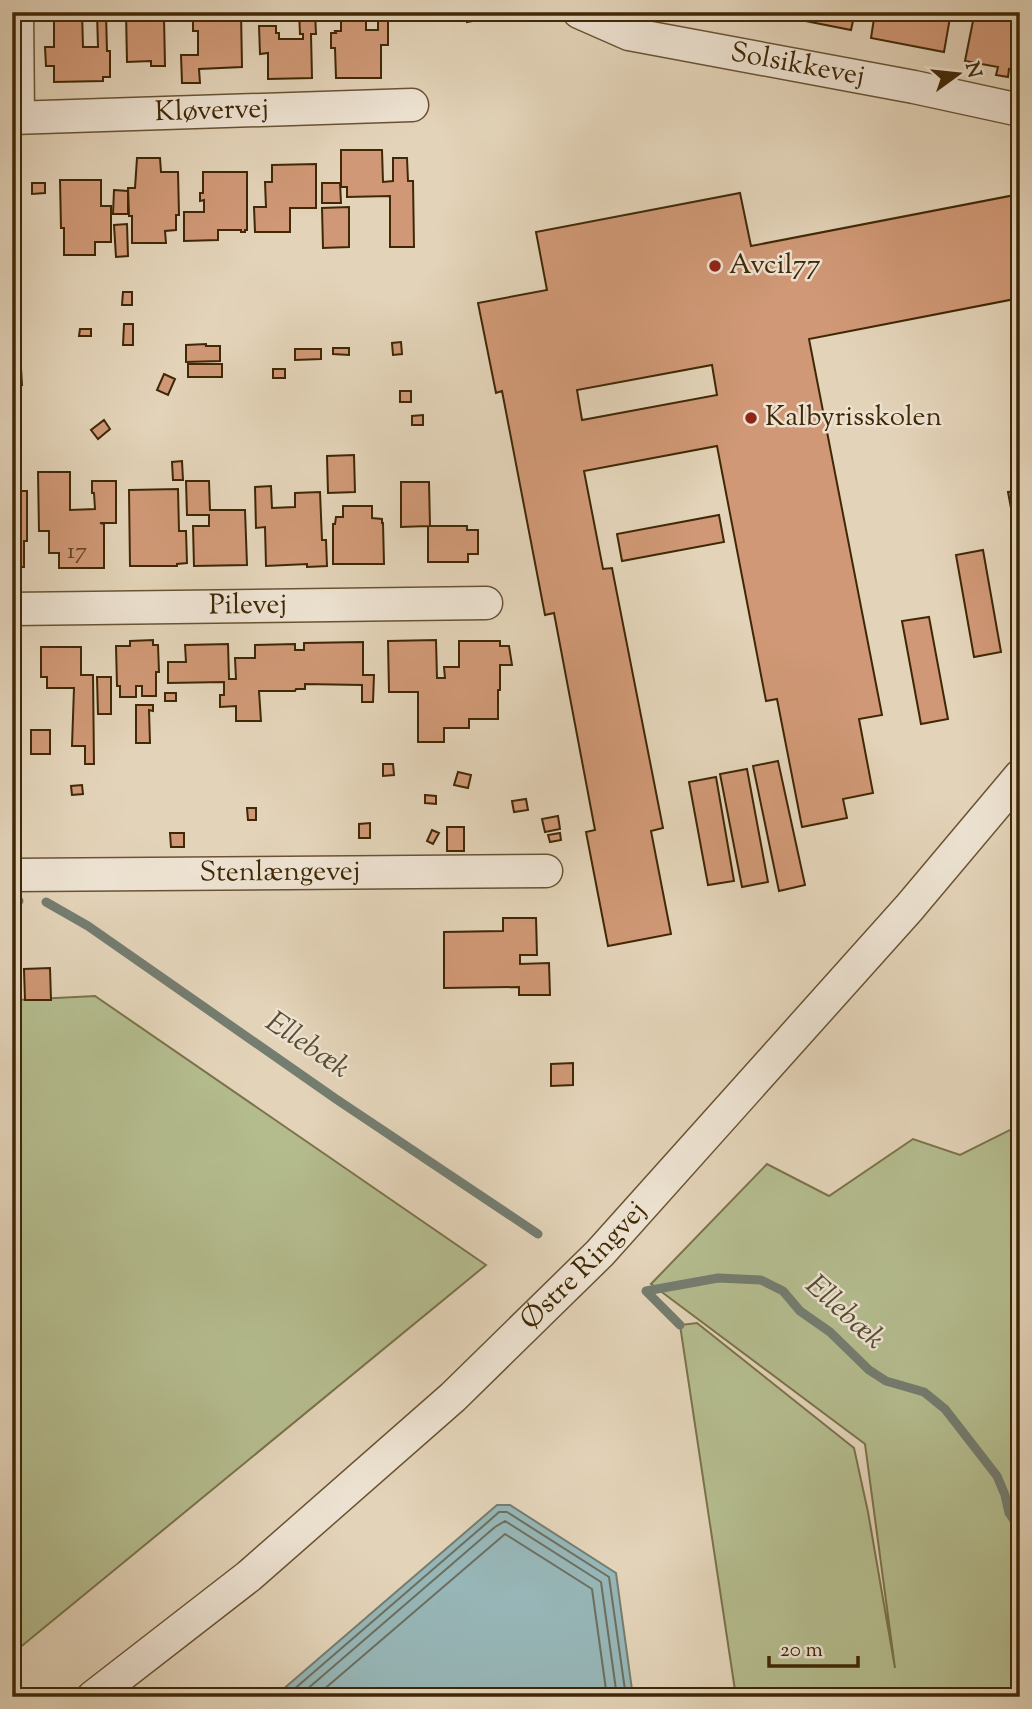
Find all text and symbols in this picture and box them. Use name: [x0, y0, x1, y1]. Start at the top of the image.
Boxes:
street label: Solsikkevej: [727, 33, 868, 97]
north arrow: [923, 38, 993, 108]
text: N: [957, 59, 987, 81]
street label: Kløvervej: [154, 90, 270, 133]
place label: Avcil77: [729, 246, 821, 286]
marker: Avcil77: [707, 258, 723, 274]
place label: Kalbyrisskolen: [765, 398, 942, 438]
marker: Kalbyrisskolen: [743, 410, 759, 426]
house number: 17: [67, 535, 87, 569]
street label: Pilevej: [209, 586, 287, 627]
street label: Stenlængevej: [199, 852, 361, 894]
water label: Ellebæk: [256, 1002, 358, 1090]
street label: Østre Ringvej: [512, 1193, 657, 1340]
water label: Ellebæk: [795, 1266, 893, 1360]
scale bar: [769, 1625, 859, 1669]
text: 20 m: [780, 1636, 823, 1666]

